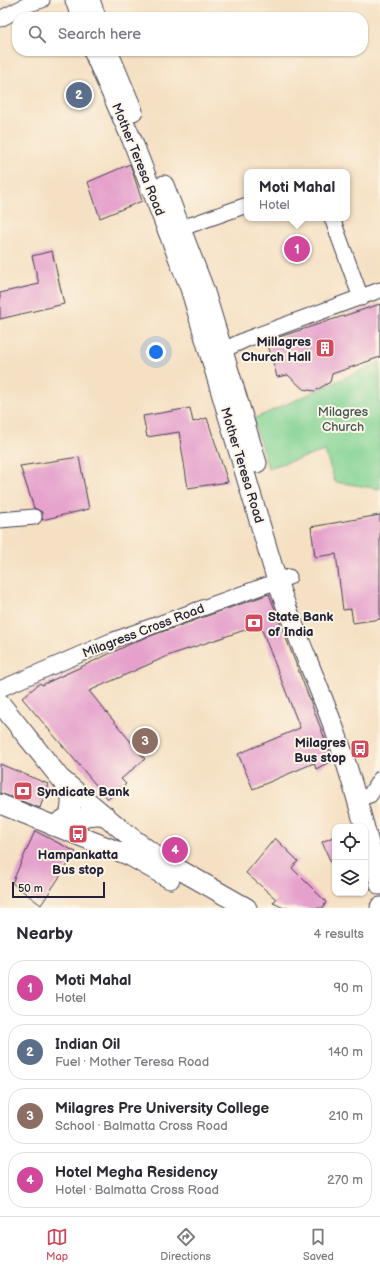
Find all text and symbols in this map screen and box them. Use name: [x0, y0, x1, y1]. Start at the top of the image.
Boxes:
search box: [12, 12, 368, 56]
icon: search: [26, 23, 48, 45]
text: Search here: [58, 25, 141, 44]
pin: 2: [66, 80, 92, 110]
street label: Mother Teresa Road: [108, 101, 168, 218]
popup: [244, 169, 350, 221]
text: Moti Mahal: [259, 178, 335, 197]
text: Hotel: [259, 197, 290, 213]
pin: 1: [284, 234, 310, 264]
place label: Millagres Church Hall: [241, 334, 311, 365]
building icon: Millagres Church Hall: [314, 337, 336, 359]
your location: [146, 342, 166, 362]
park label: Milagres Church: [318, 404, 369, 435]
street label: Mother Teresa Road: [217, 405, 267, 525]
street label: Milagress Cross Road: [80, 600, 207, 662]
place label: State Bank of India: [268, 609, 334, 640]
bank icon: State Bank of India: [243, 612, 265, 634]
pin: 3: [132, 726, 158, 756]
place label: Milagres Bus stop: [294, 735, 347, 766]
bus stop icon: Milagres Bus stop: [349, 738, 371, 760]
bank icon: Syndicate Bank: [12, 780, 34, 802]
place label: Syndicate Bank: [37, 784, 129, 800]
bus stop icon: Hampankatta Bus stop: [67, 823, 89, 845]
map controls: [332, 824, 368, 896]
button: locate: [332, 824, 368, 860]
pin: 4: [162, 835, 188, 865]
place label: Hampankatta Bus stop: [38, 847, 118, 878]
button: layers: [332, 860, 368, 896]
scale bar: [12, 880, 105, 899]
text: 50 m: [18, 882, 43, 895]
text: Nearby: [16, 924, 73, 944]
text: 4 results: [314, 926, 364, 942]
text: Moti Mahal: [55, 971, 131, 990]
text: 1: [27, 980, 33, 996]
text: 90 m: [334, 980, 363, 996]
text: Hotel: [55, 990, 86, 1006]
text: Indian Oil: [55, 1035, 120, 1054]
text: 2: [26, 1044, 34, 1060]
text: 140 m: [328, 1044, 363, 1060]
text: Fuel · Mother Teresa Road: [55, 1054, 209, 1070]
text: Milagres Pre University College: [55, 1099, 269, 1118]
text: 3: [26, 1108, 34, 1124]
text: 210 m: [329, 1108, 363, 1124]
text: School · Balmatta Cross Road: [55, 1118, 228, 1134]
text: Hotel Megha Residency: [55, 1163, 218, 1182]
text: 4: [26, 1172, 34, 1188]
text: 270 m: [327, 1172, 363, 1188]
text: Hotel · Balmatta Cross Road: [55, 1182, 219, 1198]
tab: Map: [46, 1226, 68, 1263]
tab: Directions: [160, 1226, 211, 1263]
tab: Saved: [303, 1226, 334, 1263]

